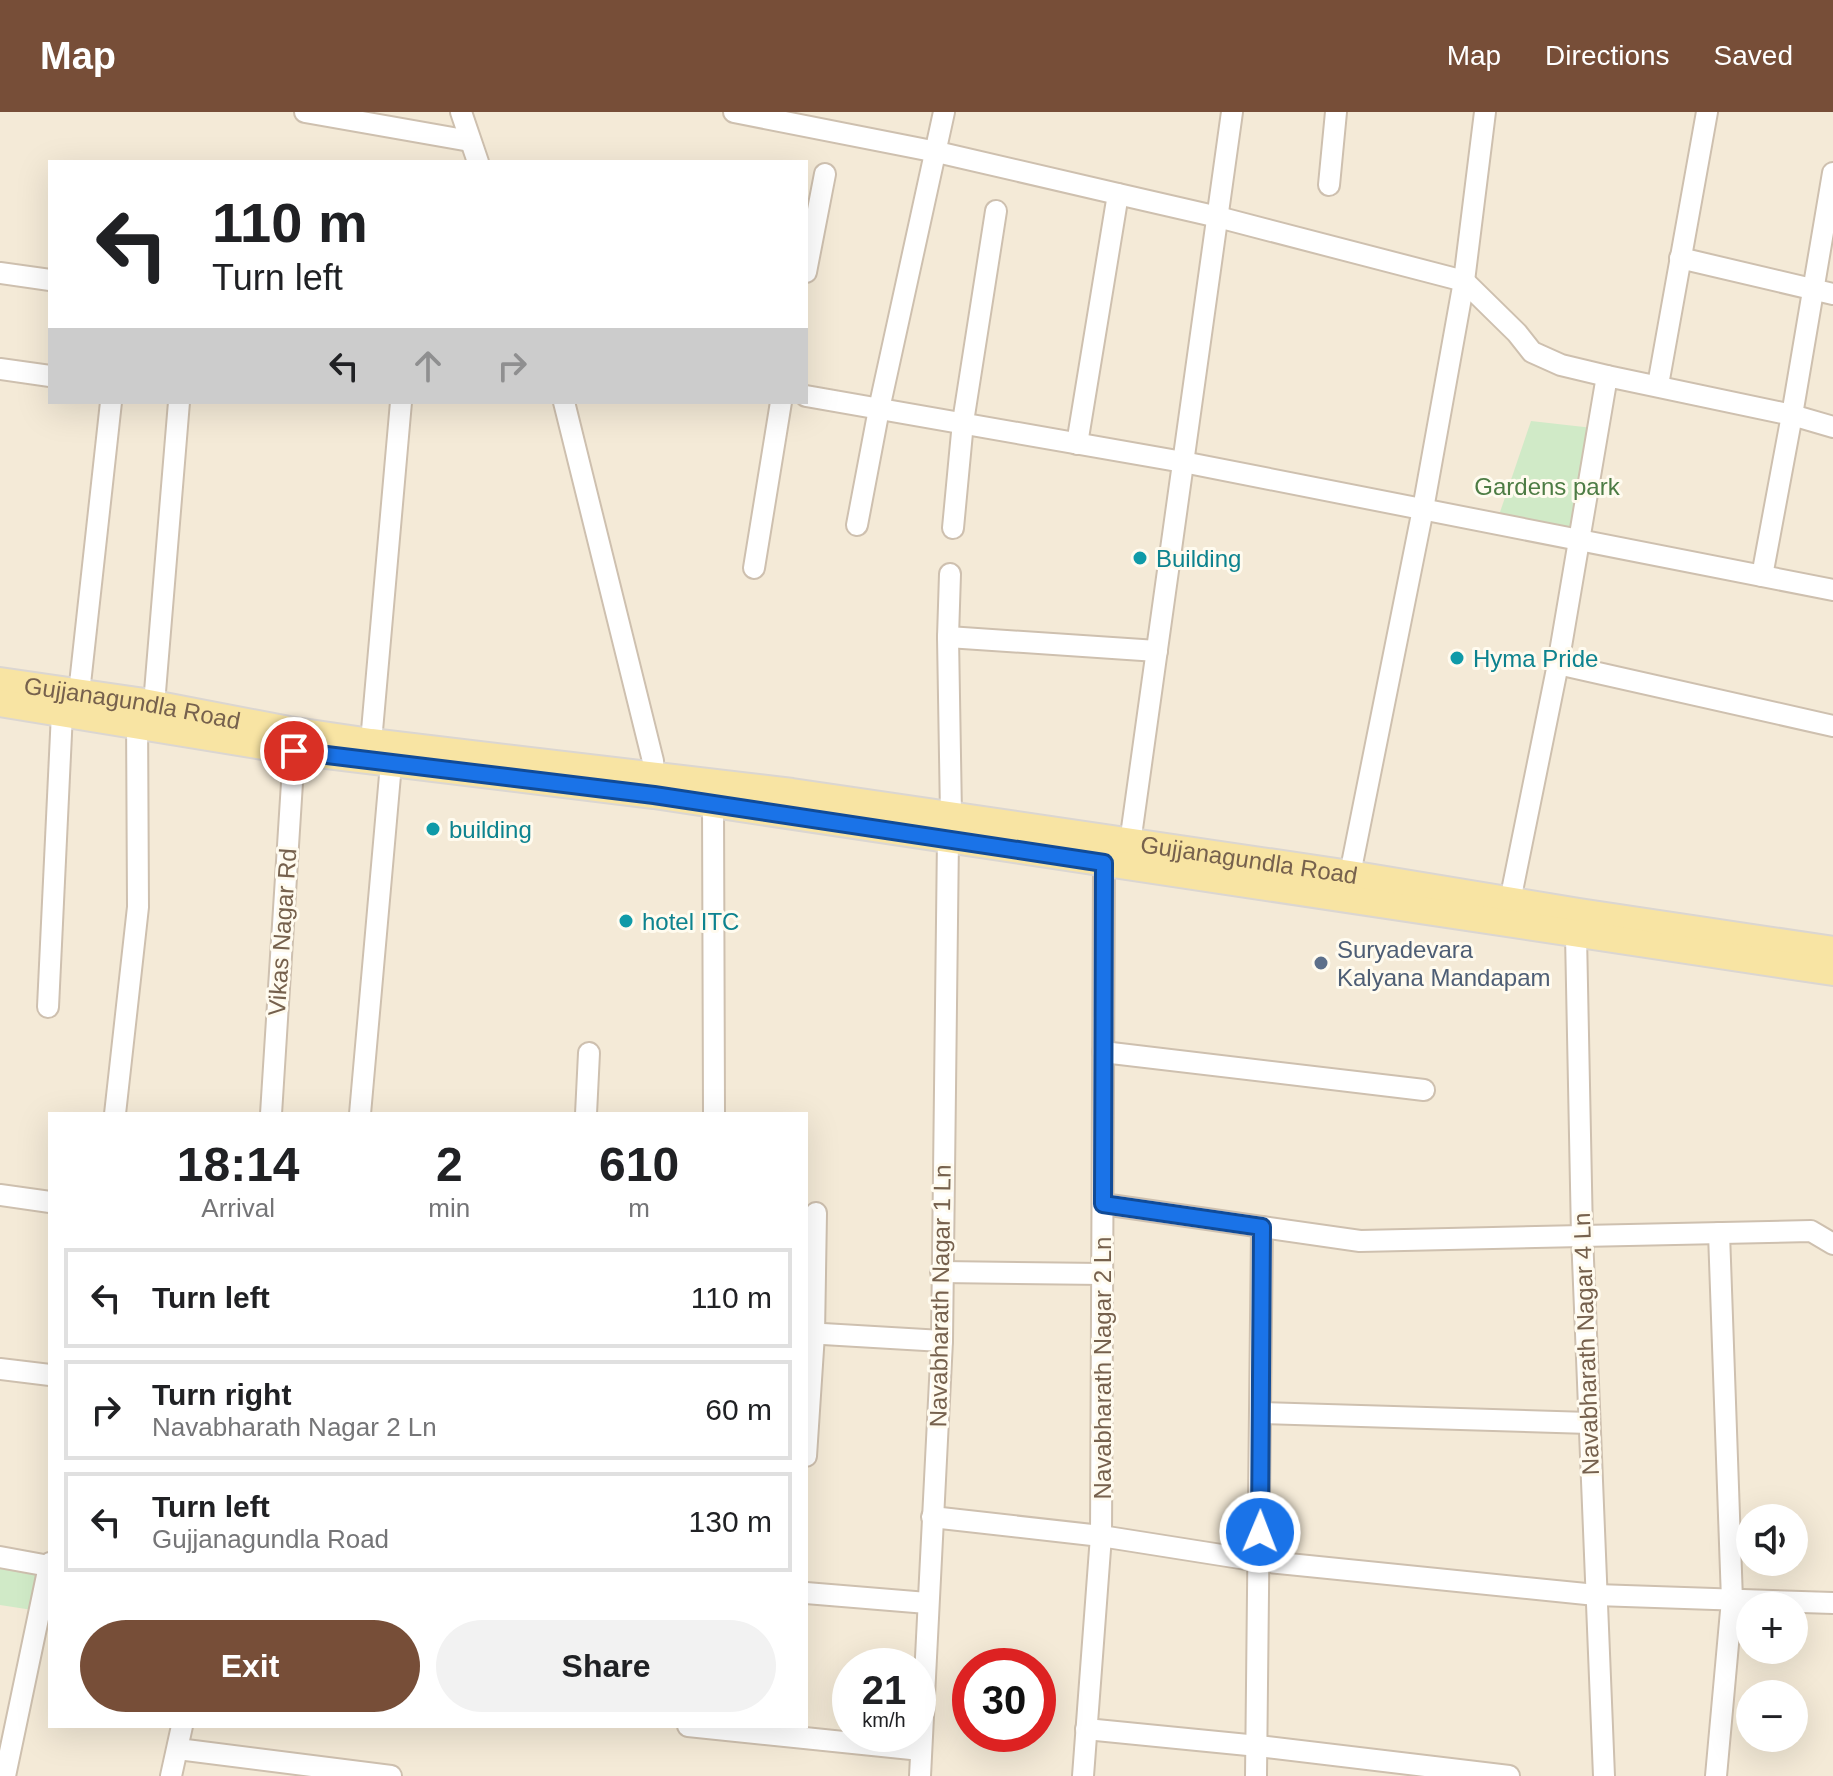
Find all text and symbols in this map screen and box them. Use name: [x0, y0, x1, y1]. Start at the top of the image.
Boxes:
text: Map: [40, 35, 116, 77]
text: Map: [1447, 40, 1501, 71]
text: Directions: [1545, 40, 1670, 71]
text: Saved: [1714, 40, 1793, 71]
text: 110 m: [212, 191, 368, 254]
icon: left: [80, 192, 184, 296]
text: Turn left: [212, 257, 343, 298]
icon: left: [322, 344, 366, 388]
icon: ahead: [406, 344, 450, 388]
icon: right: [490, 344, 534, 388]
park label: Gardens park: [1474, 473, 1621, 500]
place label: Building: [1156, 545, 1241, 572]
marker: Building: [1131, 549, 1149, 567]
place label: Hyma Pride: [1473, 645, 1598, 672]
marker: Hyma Pride: [1448, 649, 1466, 667]
street label: Gujjanagundla Road: [22, 671, 243, 734]
pin: [260, 717, 328, 785]
icon: arrive: [272, 729, 316, 773]
place label: building: [449, 816, 532, 843]
marker: building: [424, 820, 442, 838]
street label: Gujjanagundla Road: [1139, 830, 1360, 889]
street label: Vikas Nagar Rd: [263, 847, 301, 1017]
place label: hotel ITC: [642, 908, 739, 935]
marker: hotel ITC: [617, 912, 635, 930]
place label: Suryadevara Kalyana Mandapam: [1337, 936, 1550, 991]
marker: Suryadevara Kalyana Mandapam: [1312, 954, 1330, 972]
text: 18:14: [177, 1138, 300, 1191]
text: 2: [436, 1138, 463, 1191]
text: 610: [599, 1138, 679, 1191]
street label: Navabharath Nagar 1 Ln: [924, 1164, 956, 1428]
text: Arrival: [201, 1193, 275, 1223]
text: min: [428, 1193, 470, 1223]
text: m: [628, 1193, 650, 1223]
street label: Navabharath Nagar 4 Ln: [1568, 1212, 1604, 1476]
street label: Navabharath Nagar 2 Ln: [1089, 1237, 1116, 1499]
icon: left: [84, 1276, 128, 1320]
text: Turn left: [152, 1281, 270, 1314]
text: 110 m: [691, 1281, 772, 1314]
text: Turn right: [152, 1378, 291, 1411]
icon: right: [84, 1388, 128, 1432]
text: 60 m: [705, 1393, 772, 1426]
text: Navabharath Nagar 2 Ln: [152, 1412, 437, 1442]
text: Turn left: [152, 1490, 270, 1523]
position arrow: [1218, 1490, 1302, 1574]
icon: left: [84, 1500, 128, 1544]
map controls: [1736, 1504, 1808, 1752]
button: sound: [1736, 1504, 1808, 1576]
text: 130 m: [689, 1505, 772, 1538]
text: Gujjanagundla Road: [152, 1524, 389, 1554]
button: +: [1736, 1592, 1808, 1664]
button: Exit: [80, 1620, 420, 1712]
button: Share: [436, 1620, 776, 1712]
speed limit sign: 30: [952, 1648, 1056, 1752]
text: 21: [862, 1668, 906, 1712]
button: −: [1736, 1680, 1808, 1752]
text: km/h: [862, 1709, 906, 1731]

